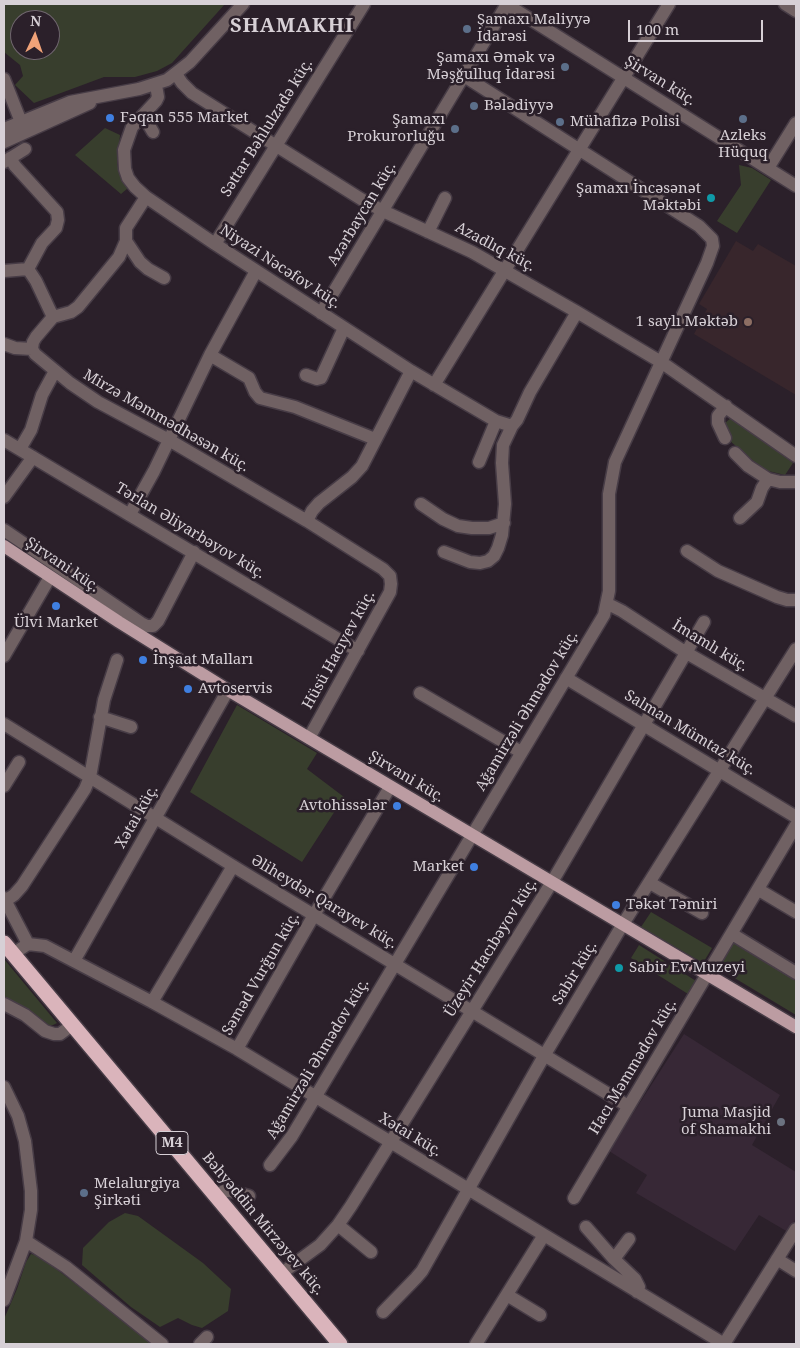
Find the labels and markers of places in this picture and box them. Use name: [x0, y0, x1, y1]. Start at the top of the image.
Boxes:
place label: Şamaxı Maliyyə İdarəsi: [477, 11, 591, 46]
marker: Şamaxı Maliyyə İdarəsi: [461, 23, 473, 35]
place label: Şamaxı Əmək və Məşğulluq İdarəsi: [427, 49, 555, 84]
marker: Şamaxı Əmək və Məşğulluq İdarəsi: [559, 61, 571, 73]
place label: Bələdiyyə: [484, 97, 553, 115]
marker: Bələdiyyə: [468, 100, 480, 112]
place label: Fəqan 555 Market: [120, 109, 249, 127]
place label: Şamaxı Prokurorluğu: [347, 111, 445, 146]
marker: Fəqan 555 Market: [104, 112, 116, 124]
place label: Mühafizə Polisi: [570, 113, 680, 131]
marker: Azleks Hüquq: [737, 113, 749, 125]
marker: Mühafizə Polisi: [554, 116, 566, 128]
marker: Şamaxı Prokurorluğu: [449, 123, 461, 135]
place label: Azleks Hüquq: [718, 127, 768, 162]
place label: Şamaxı İncəsənət Məktəbi: [576, 180, 701, 215]
marker: Şamaxı İncəsənət Məktəbi: [705, 192, 717, 204]
place label: 1 saylı Məktəb: [636, 313, 738, 331]
marker: 1 saylı Məktəb: [742, 316, 754, 328]
marker: Ülvi Market: [50, 600, 62, 612]
place label: Ülvi Market: [14, 614, 98, 632]
place label: İnşaat Malları: [153, 651, 253, 669]
marker: İnşaat Malları: [137, 654, 149, 666]
place label: Avtoservis: [198, 680, 272, 698]
marker: Avtoservis: [182, 683, 194, 695]
place label: Avtohissələr: [299, 797, 387, 815]
marker: Avtohissələr: [391, 800, 403, 812]
place label: Market: [413, 858, 464, 876]
marker: Market: [468, 861, 480, 873]
place label: Təkət Təmiri: [626, 896, 717, 914]
marker: Təkət Təmiri: [610, 899, 622, 911]
place label: Sabir Ev Muzeyi: [629, 959, 745, 977]
marker: Sabir Ev Muzeyi: [613, 962, 625, 974]
place label: Juma Masjid of Shamakhi: [681, 1104, 771, 1139]
marker: Juma Masjid of Shamakhi: [775, 1116, 787, 1128]
place label: Melalurgiya Şirkəti: [94, 1175, 180, 1210]
marker: Melalurgiya Şirkəti: [78, 1187, 90, 1199]

